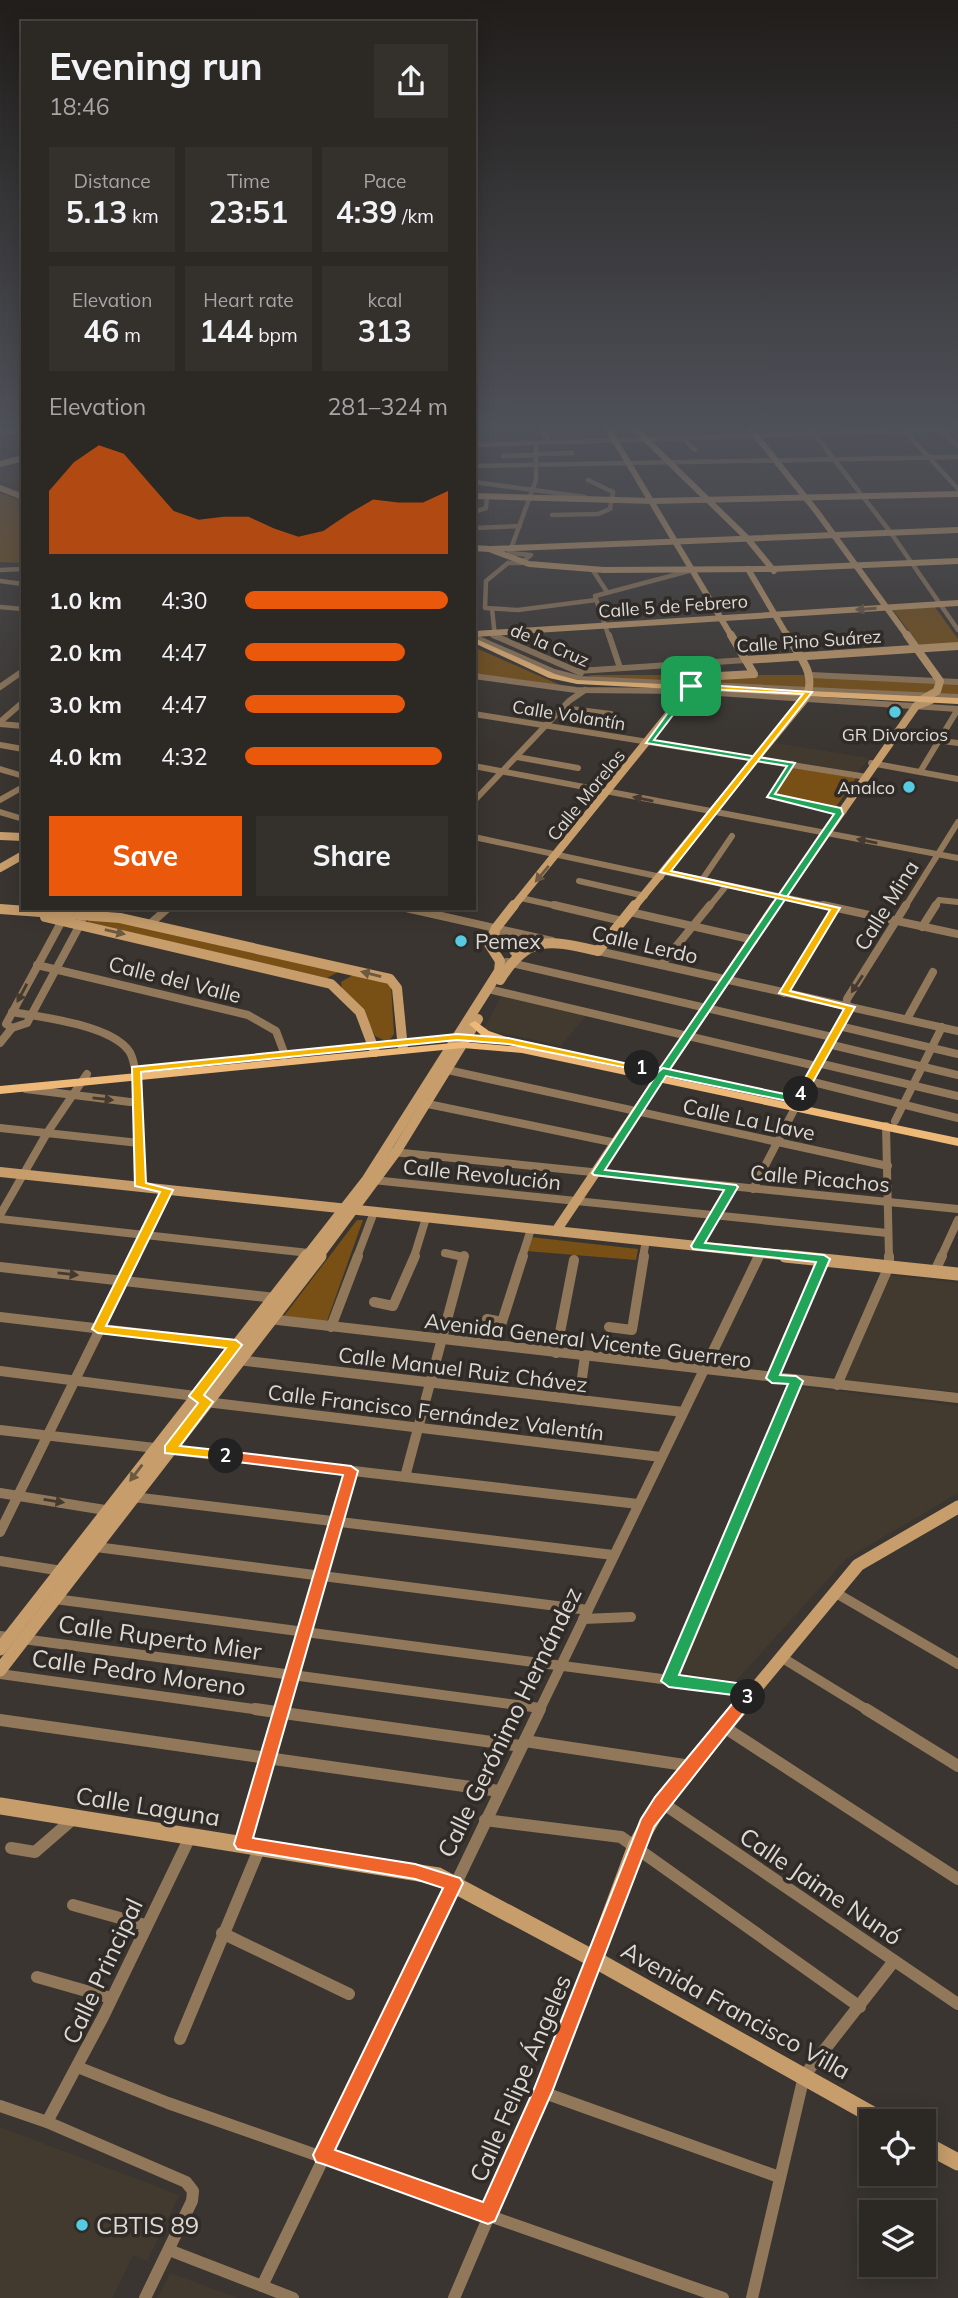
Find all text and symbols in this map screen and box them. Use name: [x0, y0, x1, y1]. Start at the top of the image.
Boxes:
text: Evening run: [49, 42, 263, 90]
button: share: [374, 44, 448, 118]
text: 18:46: [49, 92, 109, 121]
text: Distance: [74, 169, 151, 193]
text: Time: [227, 169, 270, 193]
text: Pace: [363, 169, 406, 193]
text: 5.13: [66, 193, 127, 231]
text: 23:51: [209, 193, 288, 231]
text: 4:39: [336, 193, 397, 231]
text: km: [127, 204, 159, 228]
text: /km: [397, 204, 434, 228]
text: Elevation: [72, 288, 152, 312]
text: Heart rate: [203, 288, 294, 312]
text: kcal: [367, 288, 402, 312]
text: 46: [83, 312, 119, 350]
text: 144: [199, 312, 253, 350]
text: 313: [358, 312, 412, 350]
text: m: [119, 323, 141, 347]
text: bpm: [253, 323, 298, 347]
text: Elevation: [49, 392, 146, 421]
text: 281–324 m: [327, 392, 448, 421]
text: 1.0 km: [49, 586, 122, 615]
text: 4:30: [161, 586, 208, 615]
street label: Calle 5 de Febrero: [597, 589, 749, 623]
one-way arrow: [854, 604, 876, 615]
street label: de la Cruz: [507, 618, 593, 672]
street label: Calle Pino Suárez: [736, 624, 882, 658]
text: 2.0 km: [49, 638, 122, 667]
text: 4:47: [161, 638, 208, 667]
pin: [661, 656, 721, 716]
icon: arrive: [672, 667, 710, 705]
text: 3.0 km: [49, 690, 122, 719]
text: 4:47: [161, 690, 208, 719]
street label: Calle Volantín: [511, 695, 627, 735]
marker: GR Divorcios: [887, 704, 903, 720]
place label: GR Divorcios: [842, 723, 948, 746]
text: 4.0 km: [49, 742, 122, 771]
text: 4:32: [161, 742, 208, 771]
street label: Calle Morelos: [542, 744, 630, 845]
place label: Analco: [837, 776, 895, 799]
marker: Analco: [901, 779, 917, 795]
one-way arrow: [632, 793, 654, 804]
button: Save: [49, 816, 242, 896]
button: Share: [256, 816, 448, 896]
one-way arrow: [856, 836, 878, 847]
street label: Calle Mina: [848, 855, 924, 955]
one-way arrow: [534, 864, 549, 882]
street label: Calle Lerdo: [589, 919, 701, 969]
one-way arrow: [104, 927, 126, 938]
place label: Pemex: [475, 928, 541, 954]
marker: Pemex: [453, 933, 469, 949]
street label: Calle del Valle: [106, 950, 244, 1008]
one-way arrow: [360, 968, 382, 979]
one-way arrow: [850, 975, 864, 993]
one-way arrow: [16, 983, 28, 1003]
pin: 1: [624, 1050, 660, 1086]
text: 1: [636, 1055, 647, 1079]
pin: 4: [784, 1076, 818, 1112]
text: 4: [795, 1081, 806, 1105]
street label: Calle La Llave: [681, 1092, 817, 1146]
one-way arrow: [92, 1094, 114, 1105]
street label: Calle Revolución: [402, 1153, 562, 1195]
street label: Calle Picachos: [749, 1159, 891, 1197]
one-way arrow: [57, 1269, 79, 1280]
street label: Avenida General Vicente Guerrero: [423, 1307, 753, 1373]
street label: Calle Manuel Ruiz Chávez: [337, 1341, 589, 1397]
street label: Calle Francisco Fernández Valentín: [266, 1378, 606, 1446]
pin: 2: [208, 1438, 244, 1474]
text: 2: [220, 1443, 231, 1467]
one-way arrow: [129, 1464, 143, 1482]
one-way arrow: [43, 1496, 65, 1507]
street label: Calle Gerónimo Hernández: [430, 1582, 588, 1862]
street label: Calle Ruperto Mier: [57, 1608, 264, 1666]
street label: Calle Pedro Moreno: [30, 1642, 248, 1702]
pin: 3: [730, 1680, 766, 1714]
text: 3: [742, 1684, 753, 1708]
street label: Calle Laguna: [74, 1780, 222, 1832]
street label: Calle Jaime Nunó: [734, 1821, 908, 1951]
street label: Calle Principal: [55, 1893, 149, 2049]
street label: Avenida Francisco Villa: [616, 1935, 856, 2085]
street label: Calle Felipe Ángeles: [463, 1970, 577, 2186]
map controls: [859, 2109, 936, 2277]
button: locate: [859, 2109, 936, 2186]
button: layers: [859, 2200, 936, 2277]
place label: CBTIS 89: [96, 2210, 199, 2240]
marker: CBTIS 89: [74, 2217, 90, 2233]

